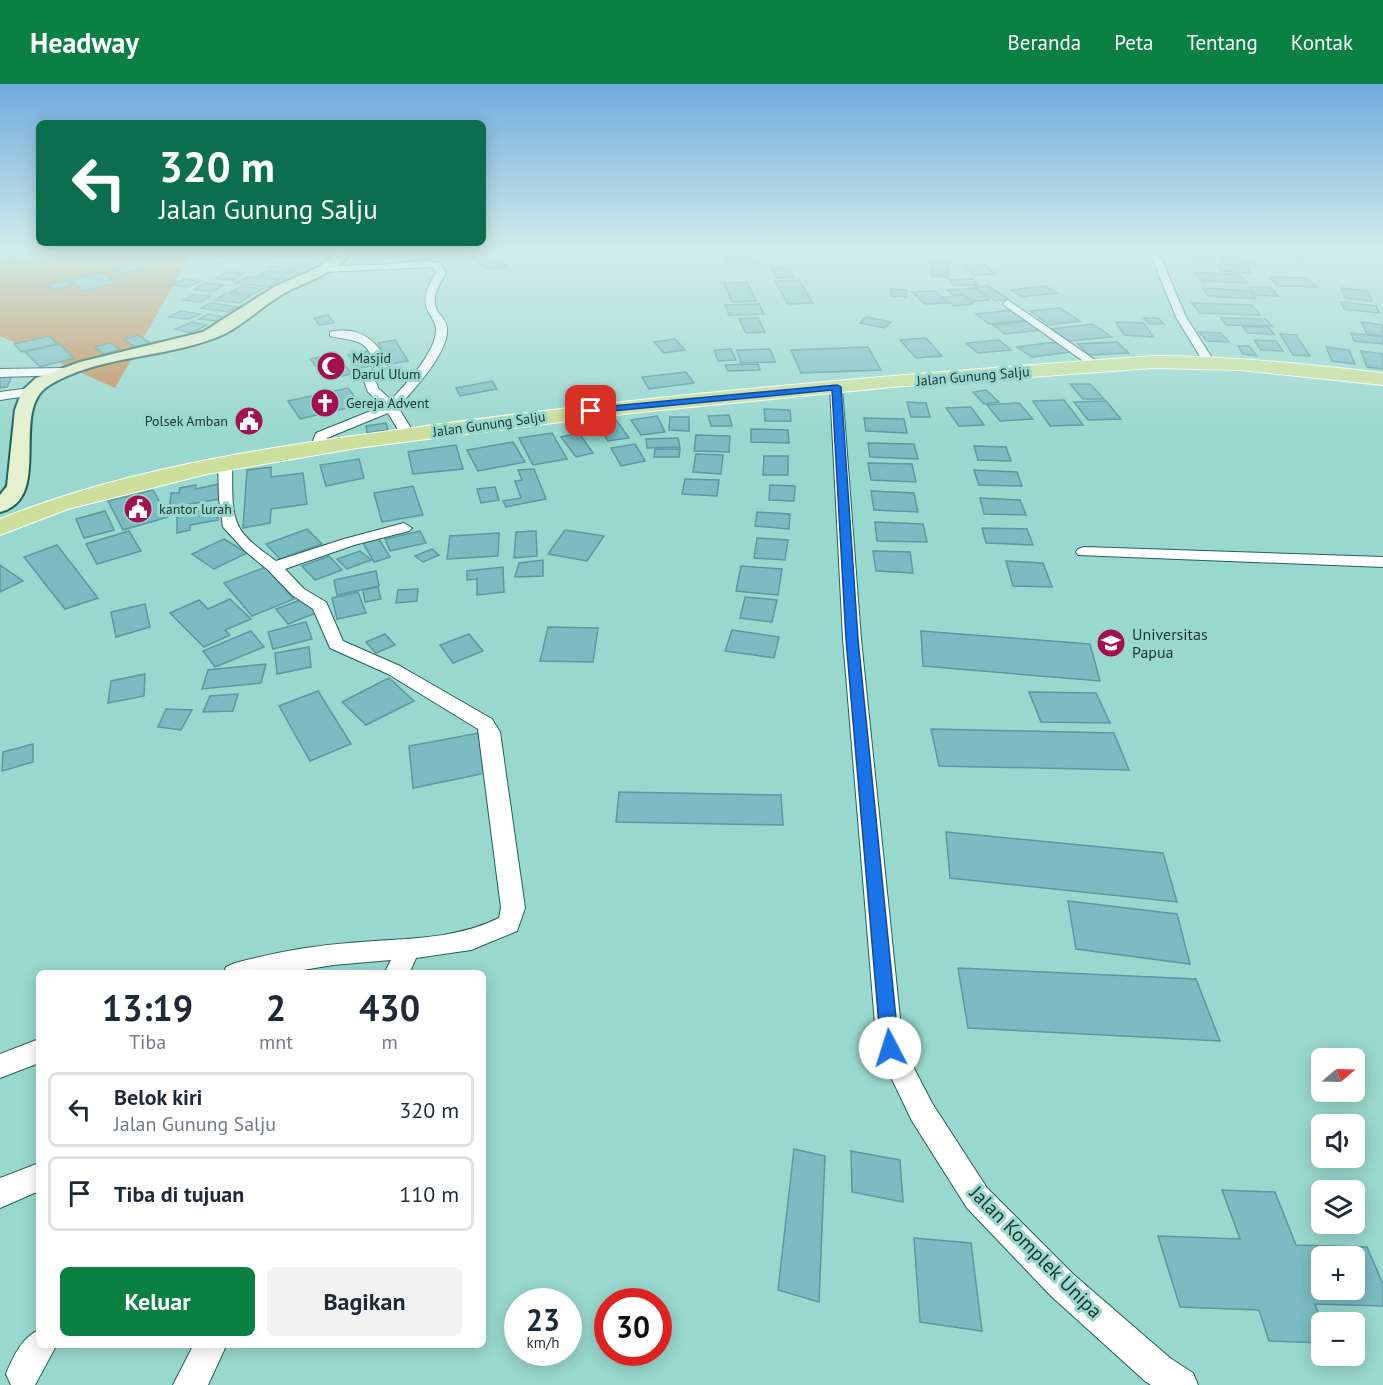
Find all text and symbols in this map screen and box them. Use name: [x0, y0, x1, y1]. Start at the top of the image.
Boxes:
text: Headway: [30, 24, 139, 61]
text: Beranda: [1008, 29, 1081, 56]
text: Peta: [1114, 29, 1153, 56]
text: Tentang: [1186, 29, 1258, 56]
text: Kontak: [1291, 29, 1353, 56]
text: 320 m: [159, 139, 275, 194]
icon: left: [60, 144, 138, 222]
text: Jalan Gunung Salju: [159, 192, 378, 226]
place label: Masjid Darul Ulum: [352, 349, 420, 383]
mosque icon: Masjid Darul Ulum: [315, 350, 347, 382]
street label: Jalan Gunung Salju: [915, 362, 1030, 390]
pin: [565, 385, 616, 436]
church icon: Gereja Advent: [309, 387, 341, 419]
place label: Gereja Advent: [346, 394, 430, 412]
icon: arrive: [574, 394, 607, 427]
public building icon: Polsek Amban: [233, 405, 265, 437]
street label: Jalan Gunung Salju: [431, 407, 546, 441]
place label: Polsek Amban: [145, 412, 228, 430]
public building icon: kantor lurah: [122, 493, 154, 525]
place label: kantor lurah: [159, 500, 232, 518]
place label: Universitas Papua: [1132, 624, 1208, 662]
school or university icon: Universitas Papua: [1095, 627, 1127, 659]
text: 13:19: [102, 984, 193, 1031]
text: 2: [266, 984, 286, 1031]
text: 430: [359, 984, 420, 1031]
position arrow: [858, 1016, 922, 1080]
text: Tiba: [129, 1029, 166, 1055]
text: mnt: [259, 1029, 293, 1055]
text: m: [381, 1029, 398, 1055]
north arrow: [1311, 1048, 1365, 1102]
map controls: [1311, 1048, 1365, 1366]
text: Belok kiri: [114, 1083, 203, 1111]
icon: left: [63, 1093, 96, 1126]
text: 320 m: [399, 1096, 459, 1124]
text: Jalan Gunung Salju: [114, 1111, 276, 1137]
button: sound: [1311, 1114, 1365, 1168]
icon: arrive: [63, 1177, 96, 1210]
street label: Jalan Komplek Unipa: [963, 1179, 1108, 1324]
text: Tiba di tujuan: [114, 1180, 244, 1208]
text: 110 m: [399, 1180, 459, 1208]
button: layers: [1311, 1180, 1365, 1234]
button: +: [1311, 1246, 1365, 1300]
button: Keluar: [60, 1267, 255, 1336]
button: Bagikan: [267, 1267, 462, 1336]
speed limit sign: 30: [594, 1288, 672, 1366]
text: 23: [526, 1300, 560, 1339]
button: −: [1311, 1312, 1365, 1366]
text: km/h: [527, 1333, 559, 1352]

